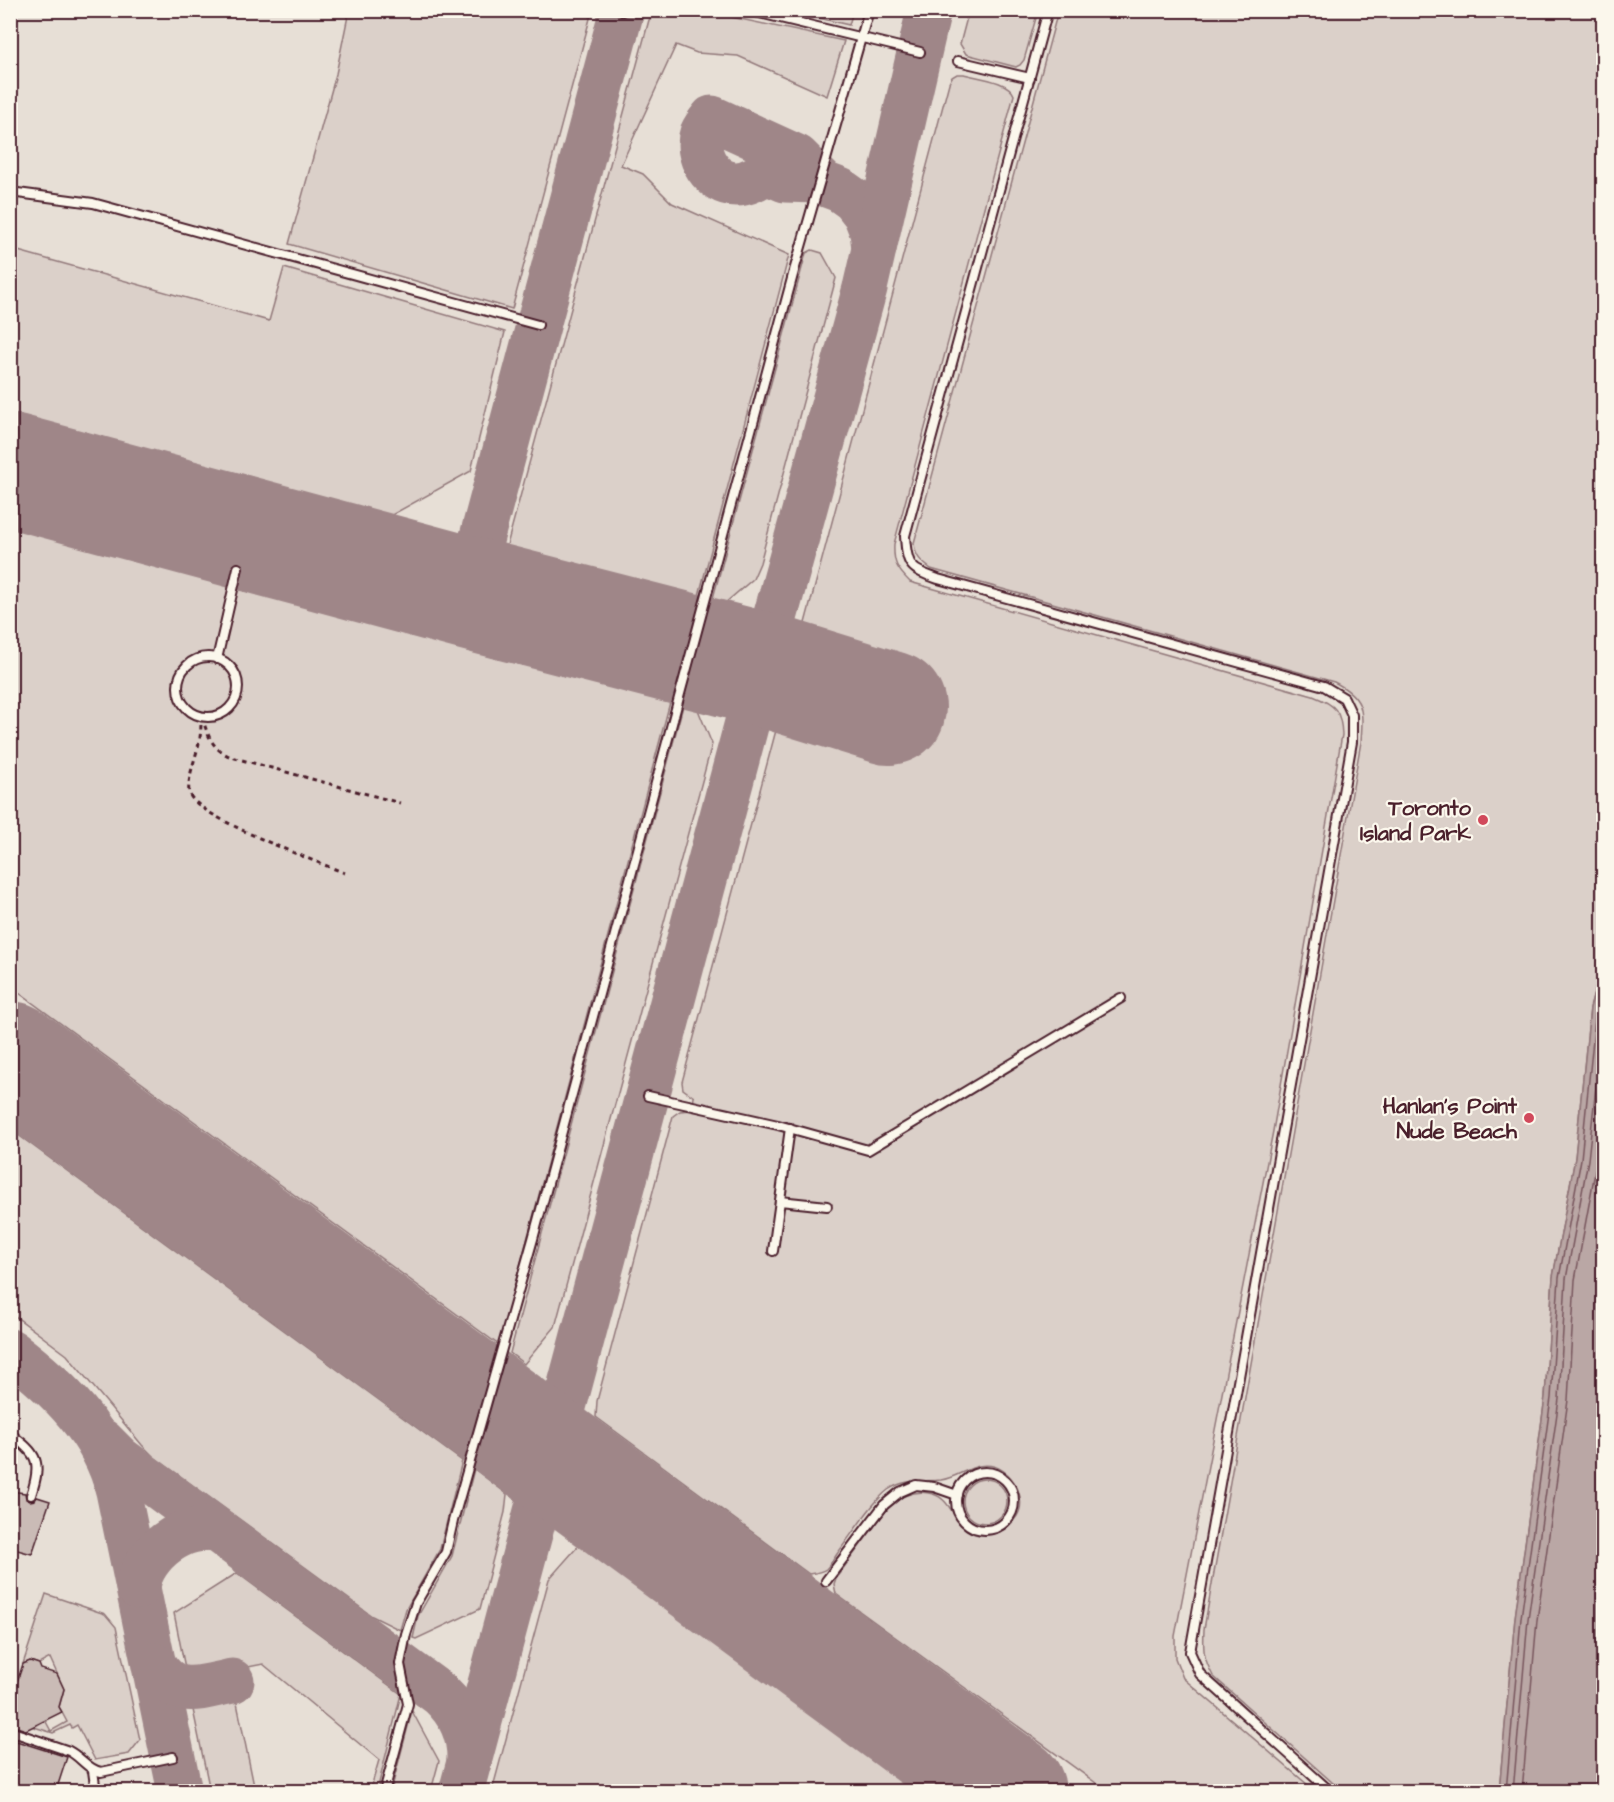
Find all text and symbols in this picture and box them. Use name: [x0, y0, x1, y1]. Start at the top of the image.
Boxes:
place label: Toronto Island Park: [1360, 793, 1472, 849]
marker: Toronto Island Park: [1476, 813, 1490, 827]
place label: Hanlan's Point Nude Beach: [1383, 1091, 1518, 1147]
marker: Hanlan's Point Nude Beach: [1522, 1111, 1536, 1125]

